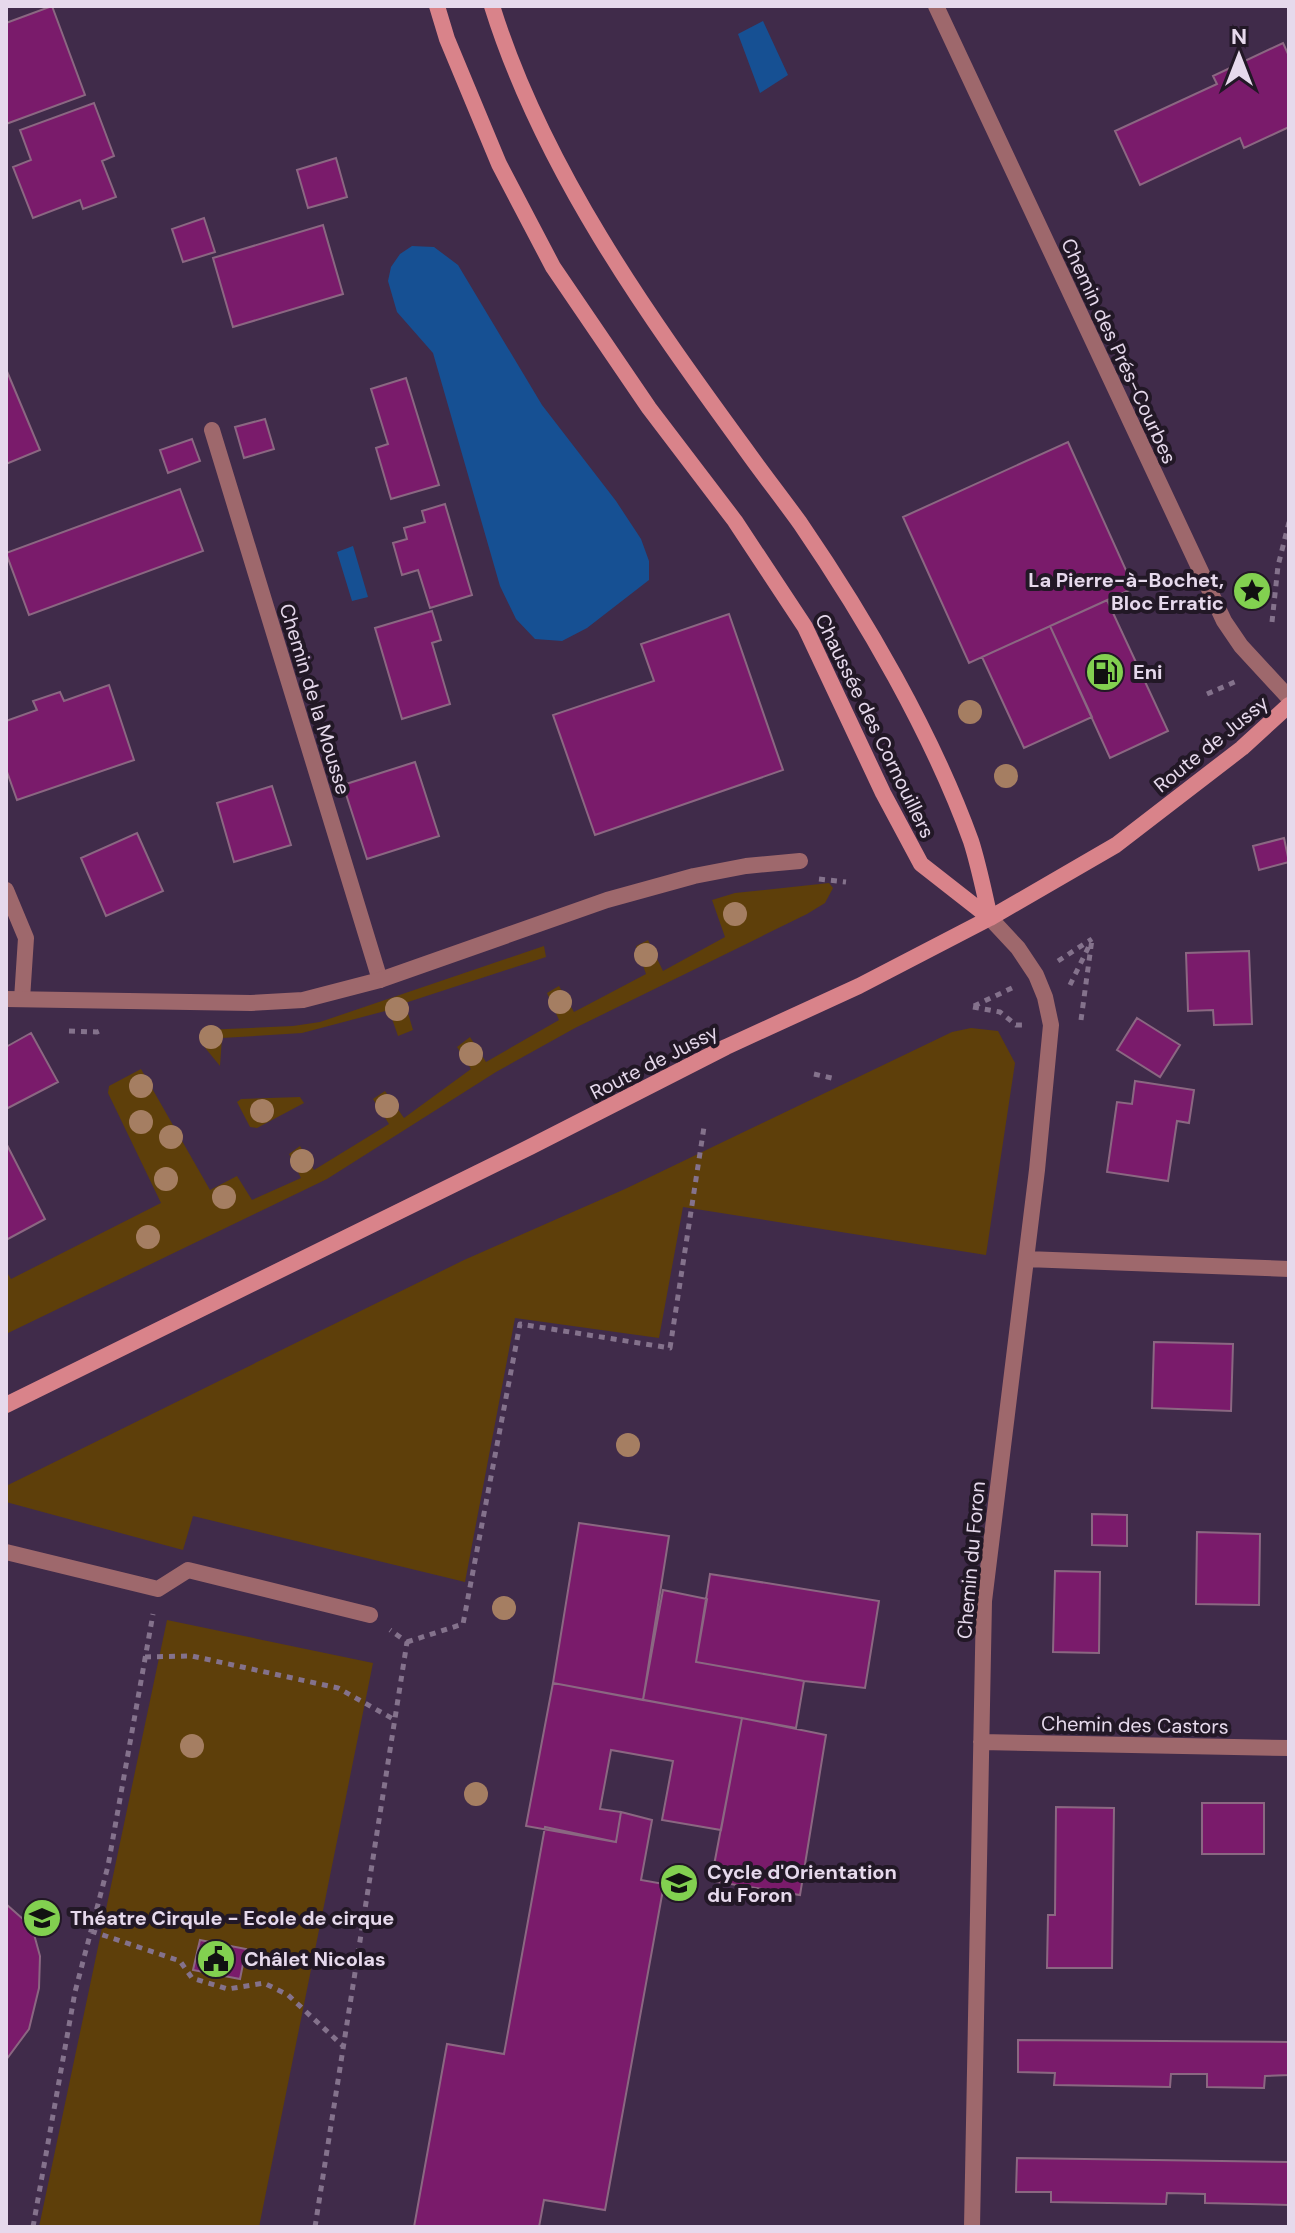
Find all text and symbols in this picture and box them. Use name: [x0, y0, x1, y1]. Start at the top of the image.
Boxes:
north arrow: [1199, 16, 1279, 96]
text: N: [1231, 22, 1247, 51]
street label: Chemin des Prés-Courbes: [1055, 234, 1183, 468]
place label: La Pierre-à-Bochet, Bloc Erratic: [1028, 567, 1224, 616]
place icon: La Pierre-à-Bochet, Bloc Erratic: [1231, 570, 1273, 612]
street label: Chemin de la Mousse: [274, 600, 356, 798]
street label: Chaussée des Cornouillers: [809, 610, 941, 842]
fuel station icon: Eni: [1084, 651, 1126, 693]
place label: Eni: [1133, 659, 1162, 685]
street label: Route de Jussy: [1148, 690, 1274, 798]
street label: Route de Jussy: [586, 1019, 722, 1105]
street label: Chemin du Foron: [951, 1480, 991, 1640]
street label: Chemin des Castors: [1041, 1710, 1229, 1740]
place label: Cycle d'Orientation du Foron: [707, 1859, 897, 1908]
school or university icon: Cycle d'Orientation du Foron: [658, 1862, 700, 1904]
school or university icon: Théatre Cirqule - Ecole de cirque: [21, 1897, 63, 1939]
place label: Théatre Cirqule - Ecole de cirque: [70, 1905, 394, 1931]
public building icon: Châlet Nicolas: [195, 1938, 237, 1980]
place label: Châlet Nicolas: [244, 1946, 386, 1972]

